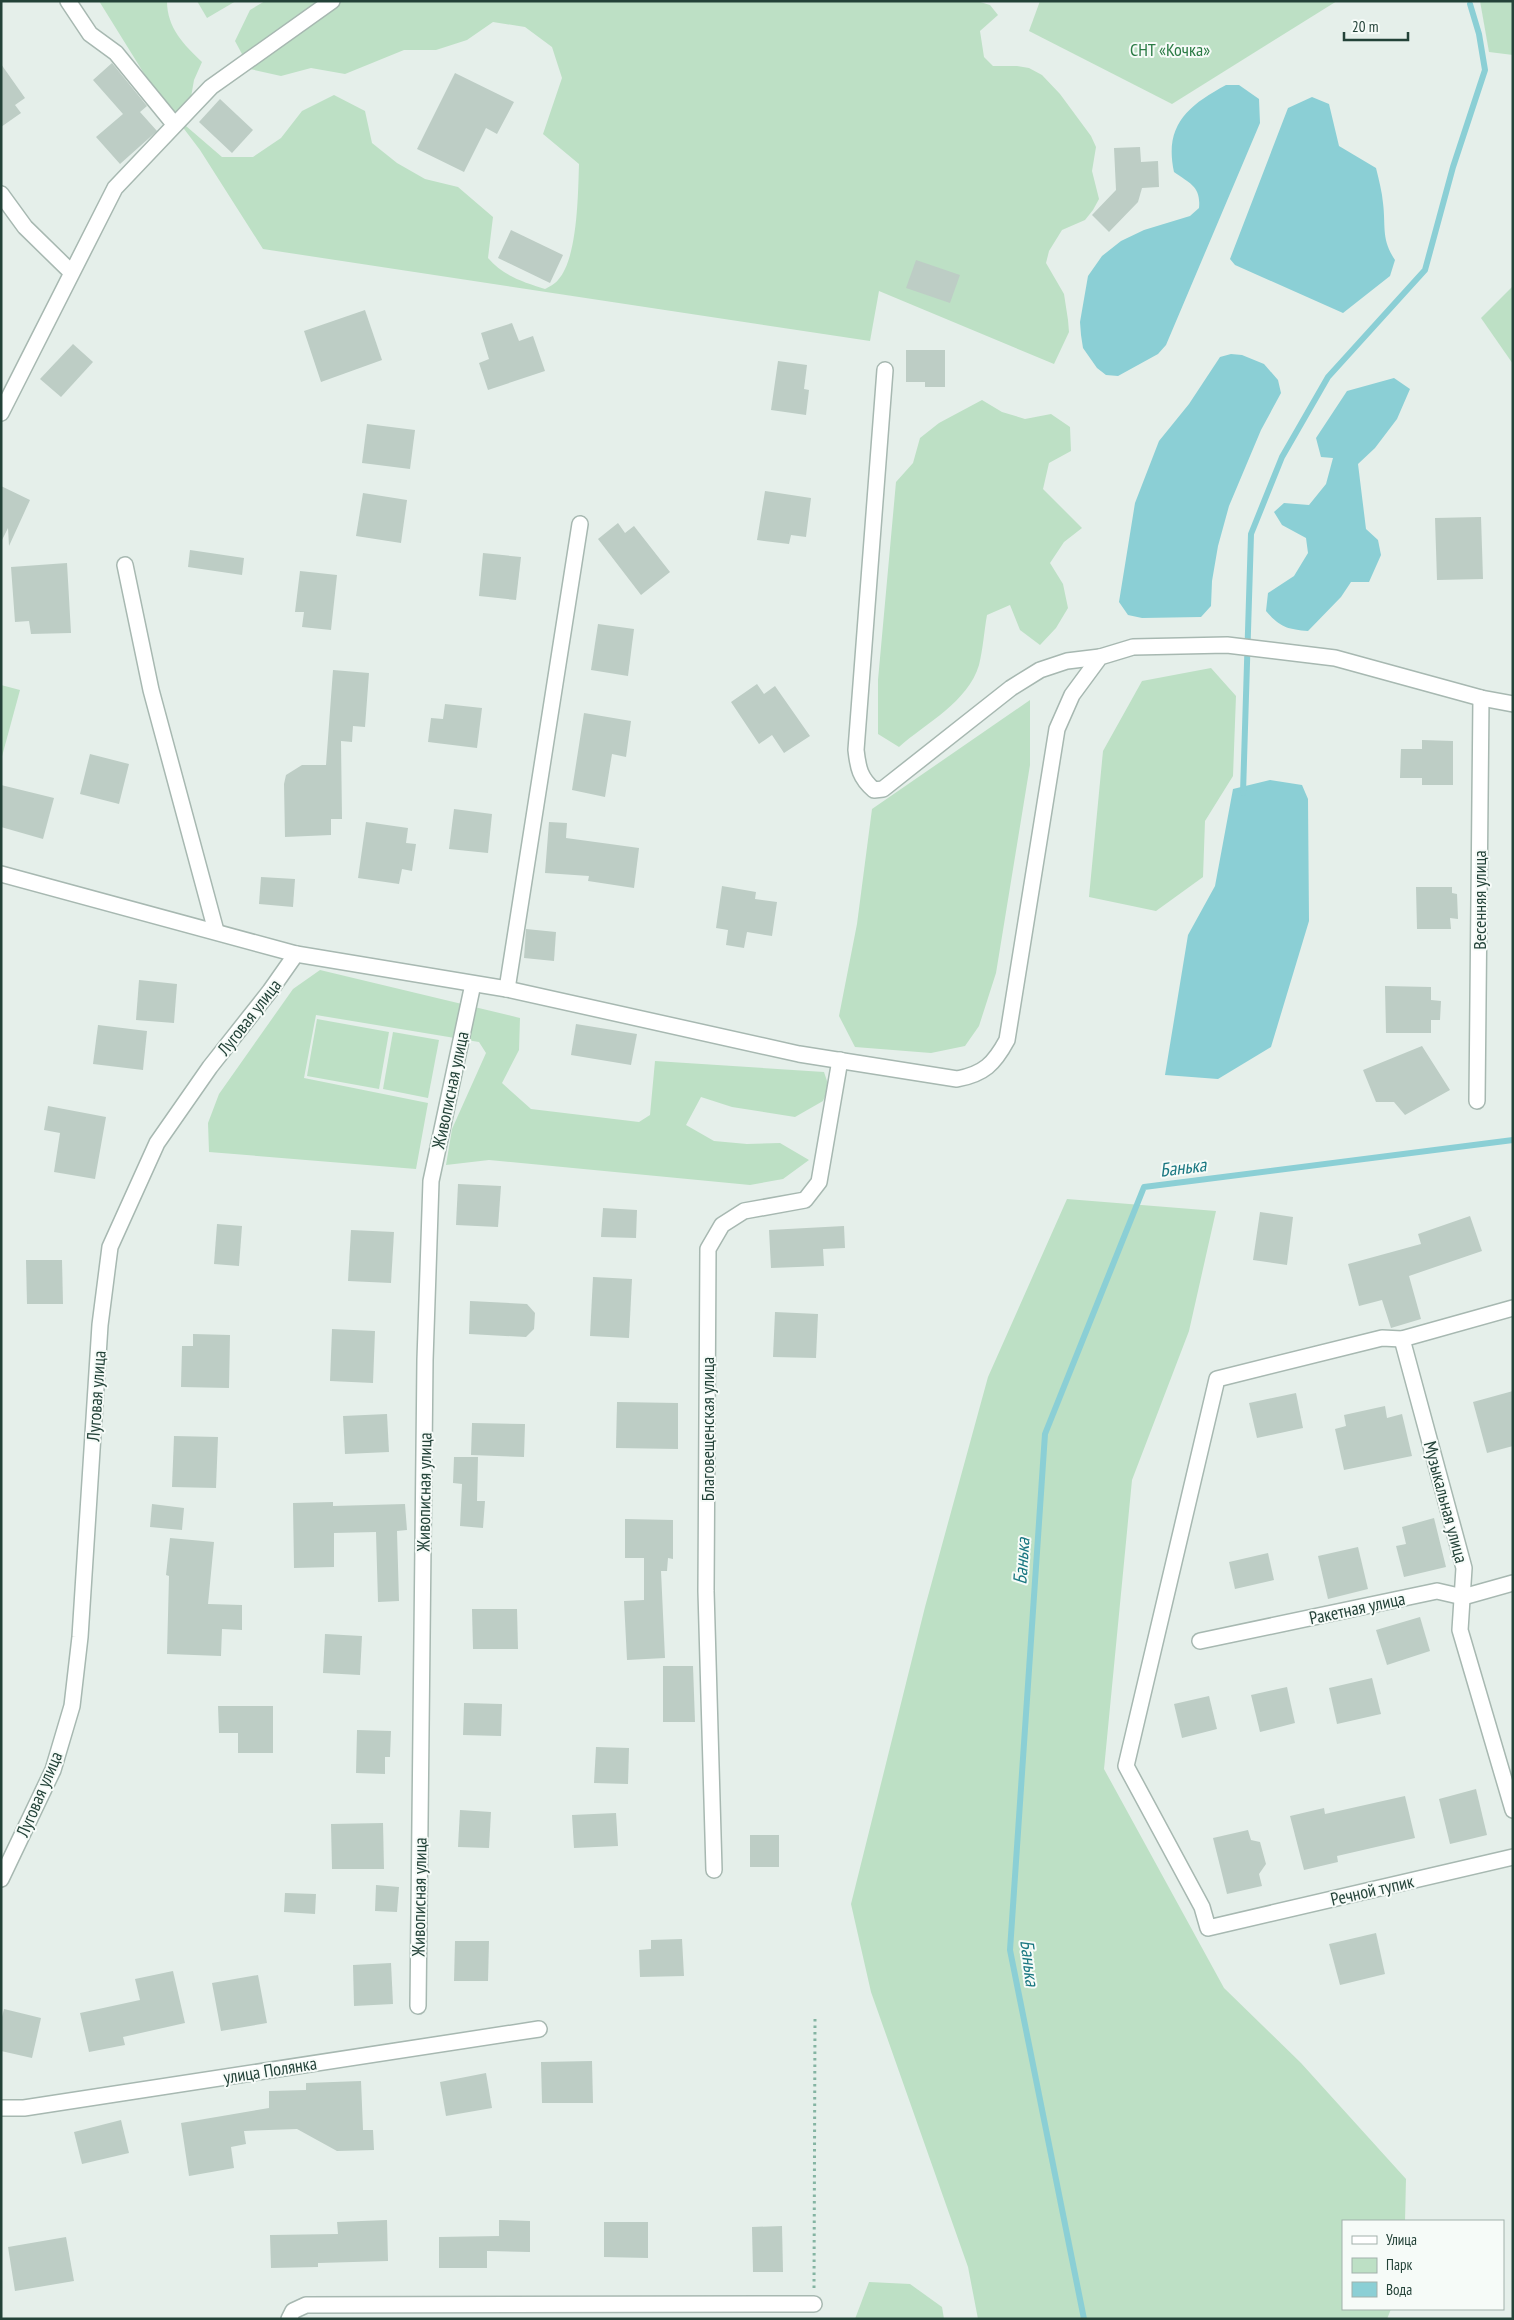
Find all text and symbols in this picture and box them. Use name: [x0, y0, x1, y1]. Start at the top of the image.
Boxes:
scale bar: [1344, 10, 1408, 42]
text: 20 m: [1352, 17, 1378, 36]
park label: СНТ «Кочка»: [1130, 38, 1210, 61]
street label: Весенняя улица: [1468, 850, 1491, 950]
street label: Луговая улица: [211, 974, 286, 1061]
street label: Живописная улица: [426, 1029, 474, 1152]
water label: Банька: [1158, 1152, 1209, 1182]
street label: Луговая улица: [81, 1350, 111, 1443]
street label: Благовещенская улица: [696, 1357, 719, 1501]
street label: Живописная улица: [411, 1432, 437, 1553]
street label: Музыкальная улица: [1419, 1439, 1473, 1565]
water label: Банька: [1007, 1536, 1035, 1585]
street label: Ракетная улица: [1307, 1587, 1407, 1629]
street label: Луговая улица: [10, 1748, 67, 1841]
street label: Живописная улица: [406, 1837, 432, 1958]
street label: Речной тупик: [1328, 1869, 1416, 1911]
water label: Банька: [1015, 1938, 1045, 1989]
street label: улица Полянка: [222, 2051, 318, 2089]
legend: [1342, 2220, 1504, 2310]
text: Улица: [1386, 2230, 1417, 2249]
text: Парк: [1386, 2255, 1412, 2274]
text: Вода: [1386, 2280, 1412, 2299]

